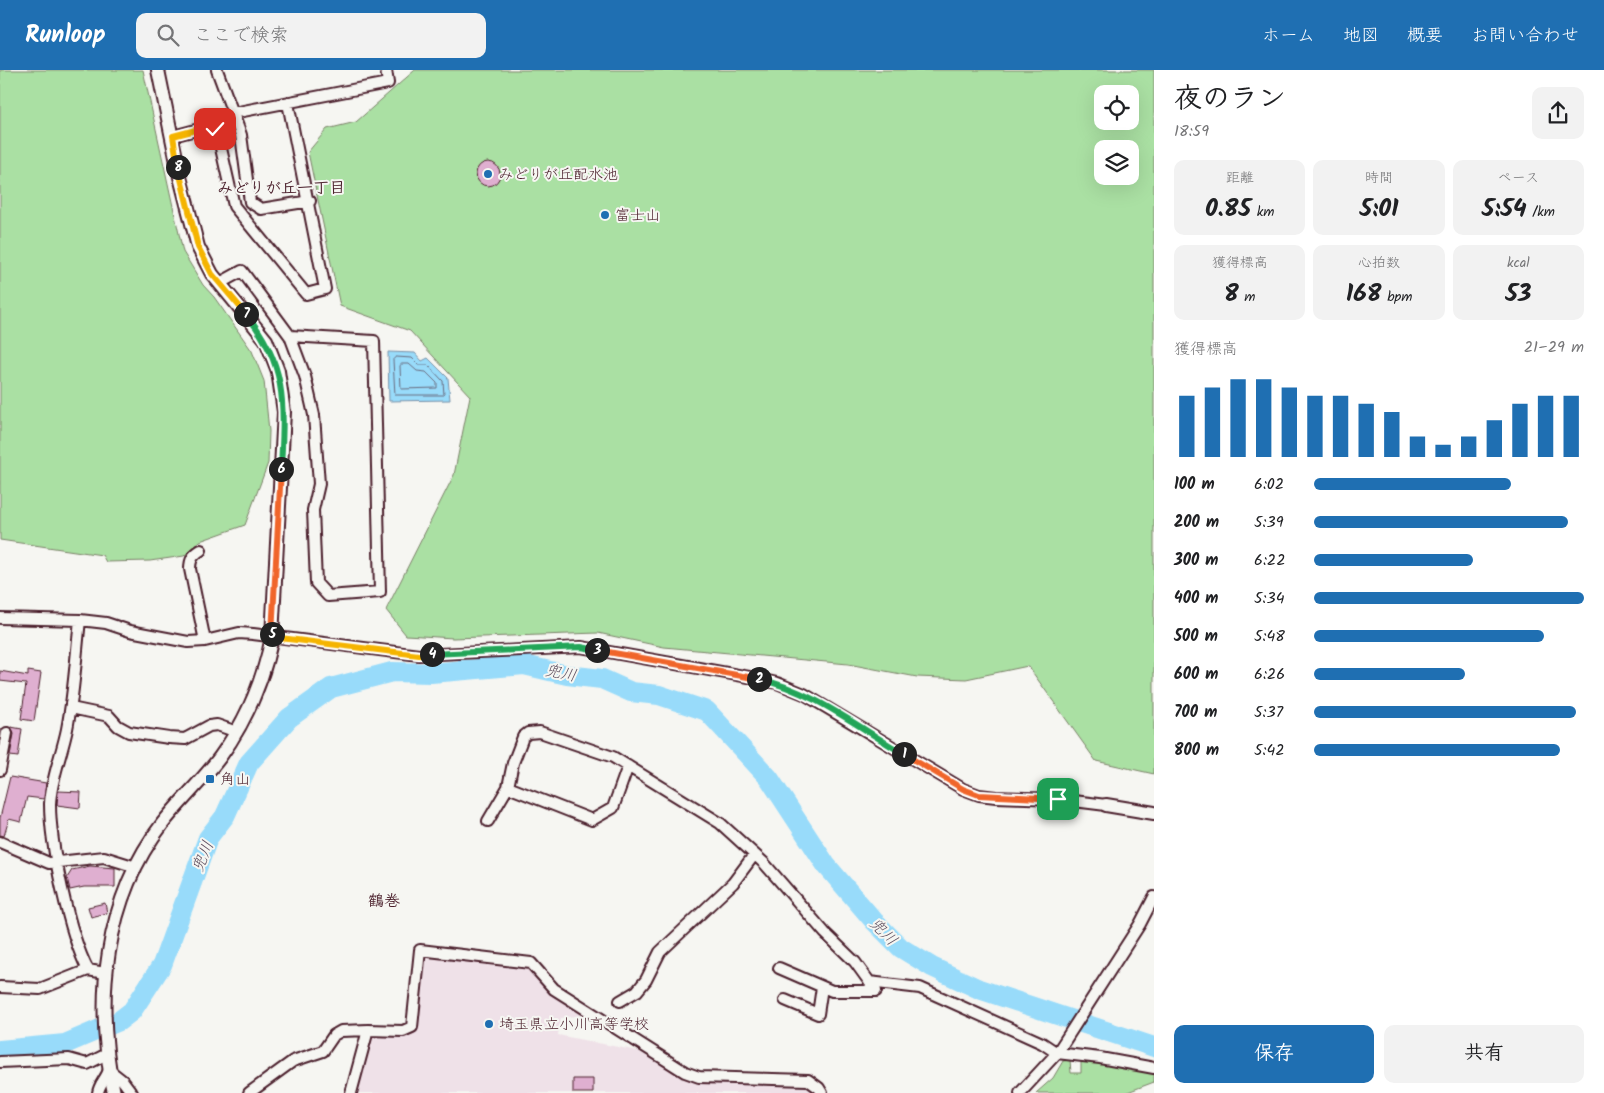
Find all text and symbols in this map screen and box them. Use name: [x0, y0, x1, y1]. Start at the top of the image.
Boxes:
search box: [136, 13, 486, 58]
text: Runloop: [25, 16, 106, 55]
icon: search: [154, 21, 182, 49]
text: ここで検索: [194, 21, 289, 51]
text: ホーム: [1262, 22, 1315, 51]
text: 地図: [1343, 22, 1379, 51]
text: 概要: [1407, 22, 1443, 51]
text: お問い合わせ: [1471, 22, 1579, 51]
text: 夜のラン: [1174, 77, 1286, 122]
map controls: [1094, 85, 1139, 185]
button: locate: [1094, 85, 1139, 130]
button: share: [1532, 87, 1584, 139]
pin: [194, 108, 236, 150]
icon: check: [201, 115, 229, 143]
text: 18:59: [1174, 119, 1209, 144]
button: layers: [1094, 140, 1139, 185]
pin: 8: [166, 154, 190, 180]
text: 8: [174, 156, 183, 178]
place label: みどりが丘配水池: [498, 163, 618, 187]
text: 距離: [1226, 167, 1254, 189]
text: 時間: [1365, 167, 1393, 189]
text: ペース: [1498, 167, 1539, 189]
marker: みどりが丘配水池: [482, 168, 494, 180]
district label: みどりが丘一丁目: [217, 176, 345, 201]
text: 0.85: [1205, 189, 1251, 229]
text: 5:01: [1359, 189, 1399, 229]
text: 5:54: [1482, 189, 1527, 229]
text: km: [1251, 201, 1274, 223]
text: /km: [1527, 201, 1555, 223]
place label: 富士山: [615, 204, 660, 228]
marker: 富士山: [599, 209, 611, 221]
text: 獲得標高: [1212, 252, 1268, 274]
text: 心拍数: [1358, 252, 1400, 274]
text: kcal: [1507, 252, 1530, 274]
text: 8: [1224, 274, 1239, 314]
text: 168: [1346, 274, 1382, 314]
text: 53: [1505, 274, 1531, 314]
text: m: [1239, 286, 1255, 308]
text: bpm: [1382, 286, 1412, 308]
pin: 7: [234, 302, 258, 326]
text: 7: [243, 303, 250, 325]
text: 21–29 m: [1524, 335, 1584, 360]
text: 獲得標高: [1174, 337, 1238, 362]
pin: 6: [268, 456, 294, 482]
text: 6: [278, 458, 285, 480]
text: 100 m: [1174, 472, 1215, 497]
text: 6:02: [1254, 472, 1284, 497]
text: 200 m: [1174, 510, 1219, 535]
text: 5:39: [1254, 510, 1283, 535]
text: 300 m: [1174, 548, 1218, 573]
text: 6:22: [1254, 548, 1285, 573]
text: 400 m: [1174, 586, 1218, 611]
text: 5:34: [1254, 586, 1284, 611]
pin: 5: [260, 622, 284, 646]
text: 5: [269, 623, 276, 645]
text: 500 m: [1174, 624, 1218, 649]
text: 5:48: [1254, 624, 1285, 649]
pin: 3: [584, 638, 610, 662]
text: 3: [594, 639, 601, 661]
pin: 4: [420, 642, 444, 666]
text: 4: [429, 643, 436, 665]
water label: 兜川: [543, 658, 579, 689]
text: 600 m: [1174, 662, 1218, 687]
text: 6:26: [1254, 662, 1285, 687]
pin: 2: [746, 666, 772, 692]
text: 2: [755, 668, 764, 690]
text: 700 m: [1174, 700, 1217, 725]
text: 5:37: [1254, 700, 1283, 725]
text: 800 m: [1174, 738, 1219, 763]
text: 5:42: [1254, 738, 1285, 763]
pin: 1: [892, 742, 916, 766]
text: 1: [902, 743, 907, 765]
place label: 角山: [220, 768, 250, 792]
marker: 角山: [204, 773, 216, 785]
pin: [1037, 778, 1079, 820]
icon: arrive: [1044, 785, 1072, 813]
water label: 兜川: [186, 837, 221, 876]
district label: 鶴巻: [368, 889, 400, 914]
water label: 兜川: [863, 912, 903, 952]
place label: 埼玉県立小川高等学校: [499, 1013, 649, 1037]
marker: 埼玉県立小川高等学校: [483, 1018, 495, 1030]
button: 保存: [1174, 1025, 1374, 1083]
button: 共有: [1384, 1025, 1584, 1083]

